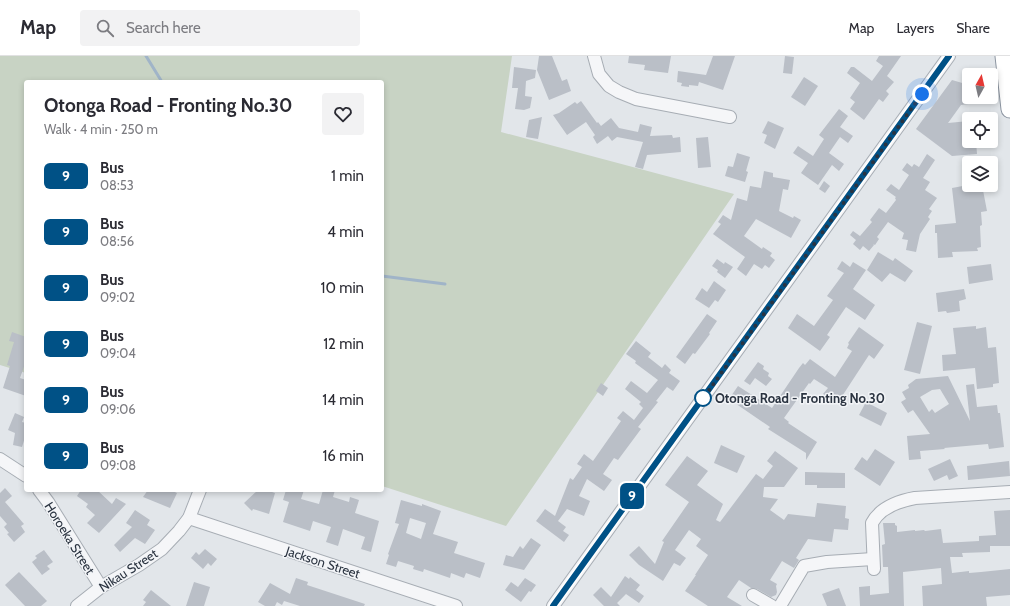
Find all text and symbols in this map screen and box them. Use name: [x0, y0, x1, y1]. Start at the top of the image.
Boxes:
search box: [80, 10, 360, 46]
text: Map: [20, 16, 56, 39]
icon: search: [94, 17, 116, 39]
text: Search here: [126, 19, 201, 37]
text: Map: [849, 19, 874, 37]
text: Layers: [896, 19, 934, 37]
text: Share: [956, 19, 990, 37]
north arrow: [962, 68, 998, 104]
map controls: [962, 68, 998, 192]
your location: [912, 84, 932, 104]
button: heart: [322, 93, 364, 135]
text: Otonga Road - Fronting No.30: [44, 94, 292, 117]
button: locate: [962, 112, 998, 148]
text: Walk · 4 min · 250 m: [44, 121, 158, 137]
button: layers: [962, 156, 998, 192]
text: Bus: [100, 159, 124, 177]
text: 9: [62, 167, 70, 185]
text: 1 min: [331, 167, 364, 185]
text: 08:53: [100, 177, 134, 193]
text: Bus: [100, 215, 124, 233]
text: 9: [62, 223, 70, 241]
text: 4 min: [327, 223, 364, 241]
text: 08:56: [100, 233, 134, 249]
text: Bus: [100, 271, 124, 289]
text: 9: [62, 279, 70, 297]
text: 10 min: [321, 279, 364, 297]
text: 09:02: [100, 289, 135, 305]
text: Bus: [100, 327, 124, 345]
text: 9: [62, 335, 70, 353]
text: 12 min: [323, 335, 364, 353]
text: 09:04: [100, 345, 136, 361]
text: Bus: [100, 383, 124, 401]
marker: Otonga Road - Fronting No.30: [694, 389, 712, 407]
place label: Otonga Road - Fronting No.30: [715, 390, 885, 406]
text: 9: [62, 391, 70, 409]
text: 14 min: [322, 391, 364, 409]
text: 09:06: [100, 401, 136, 417]
text: Bus: [100, 439, 124, 457]
text: 9: [62, 447, 70, 465]
text: 16 min: [322, 447, 364, 465]
text: 09:08: [100, 457, 136, 473]
line badge: 9: [619, 483, 645, 509]
text: 9: [628, 487, 636, 505]
street label: Horoeka Street: [41, 499, 99, 578]
street label: Jackson Street: [283, 542, 363, 582]
street label: Nikau Street: [96, 545, 161, 595]

